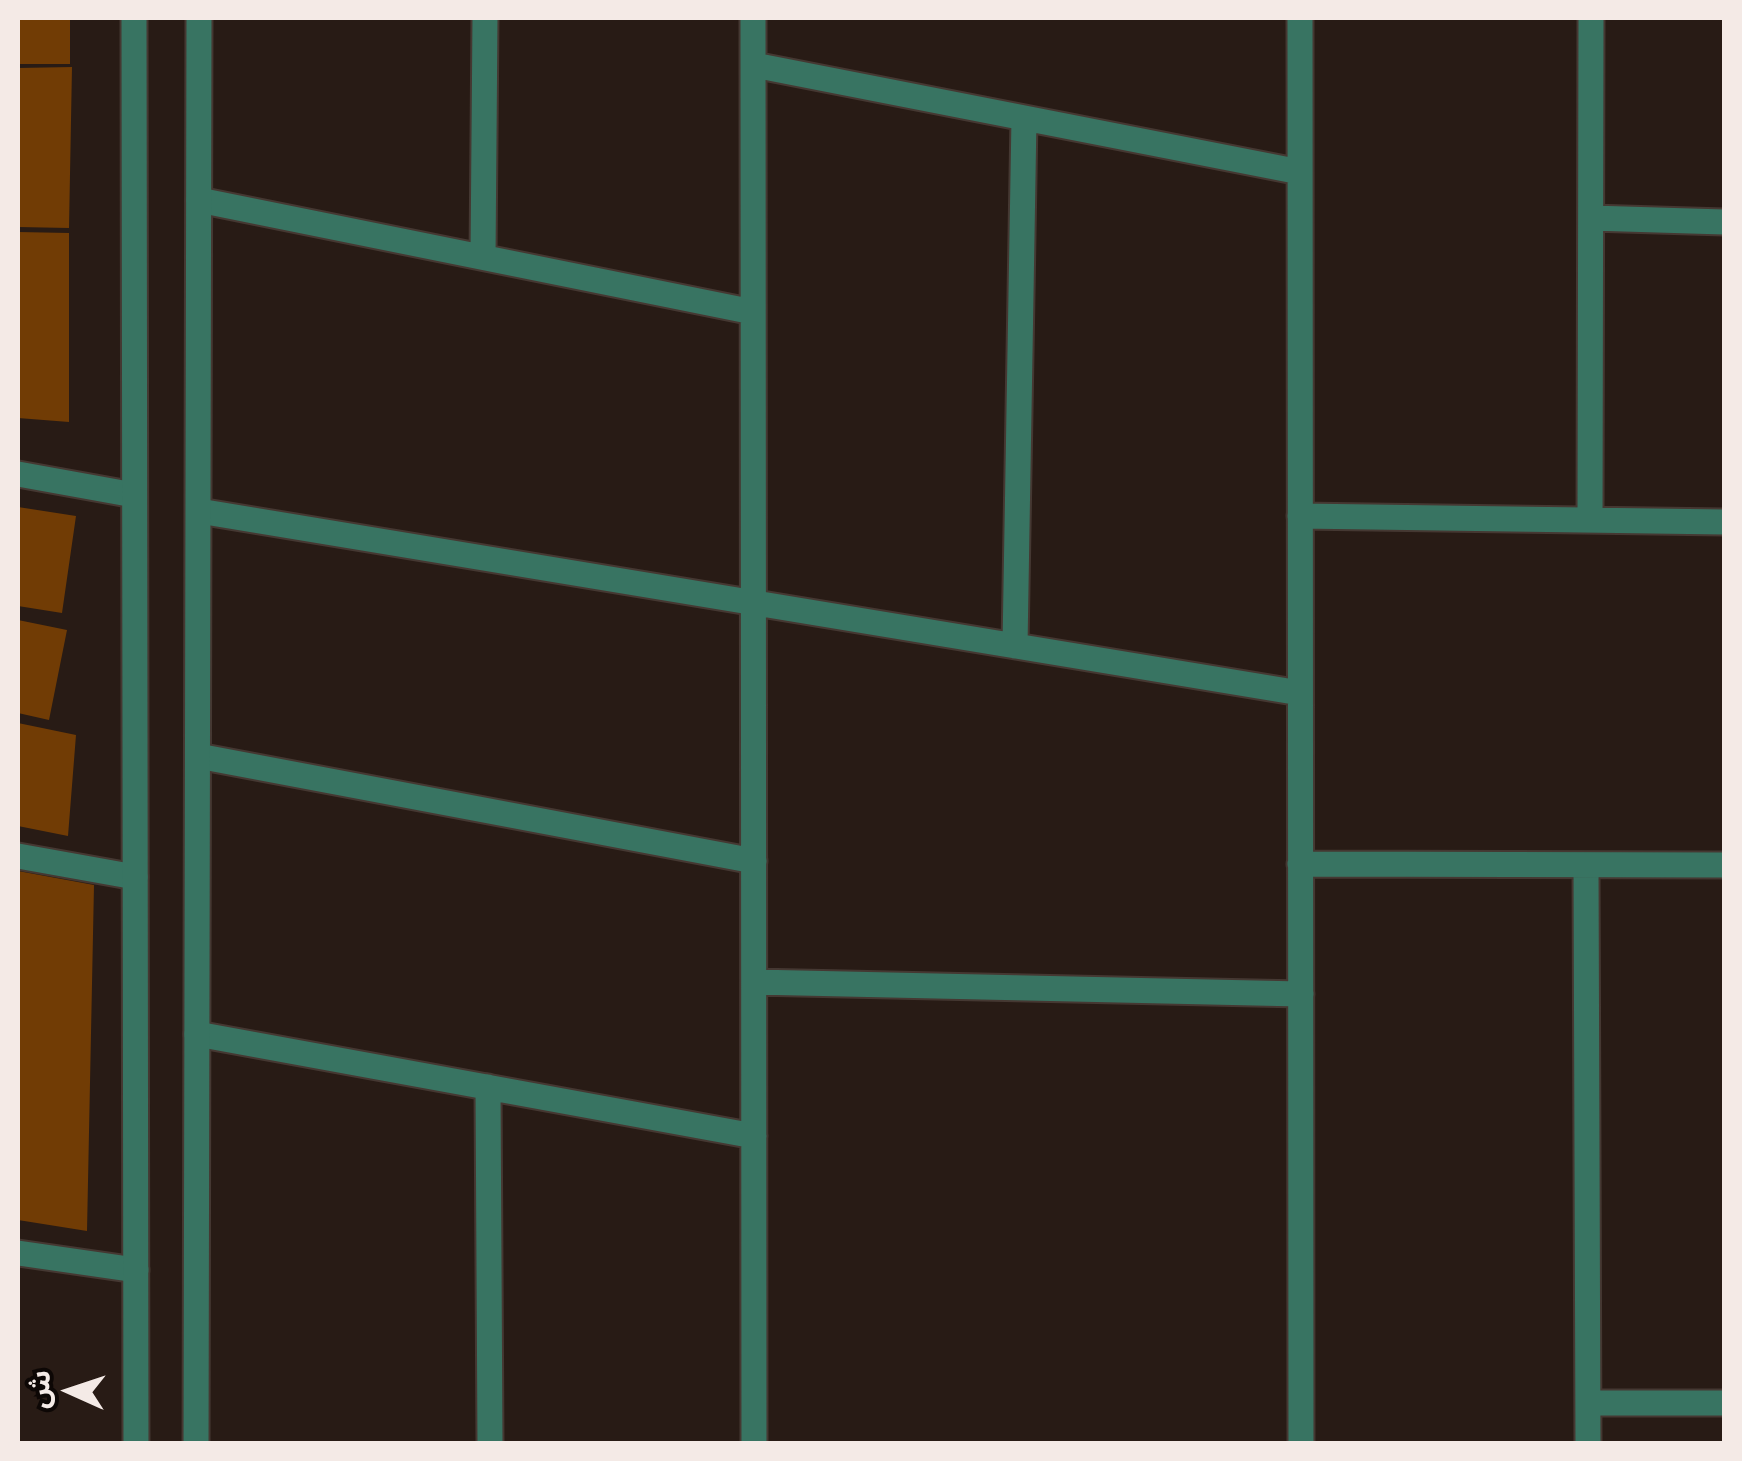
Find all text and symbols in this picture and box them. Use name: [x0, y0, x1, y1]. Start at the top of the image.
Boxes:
north arrow: [20, 1341, 120, 1441]
text: ش: [22, 1369, 57, 1409]

